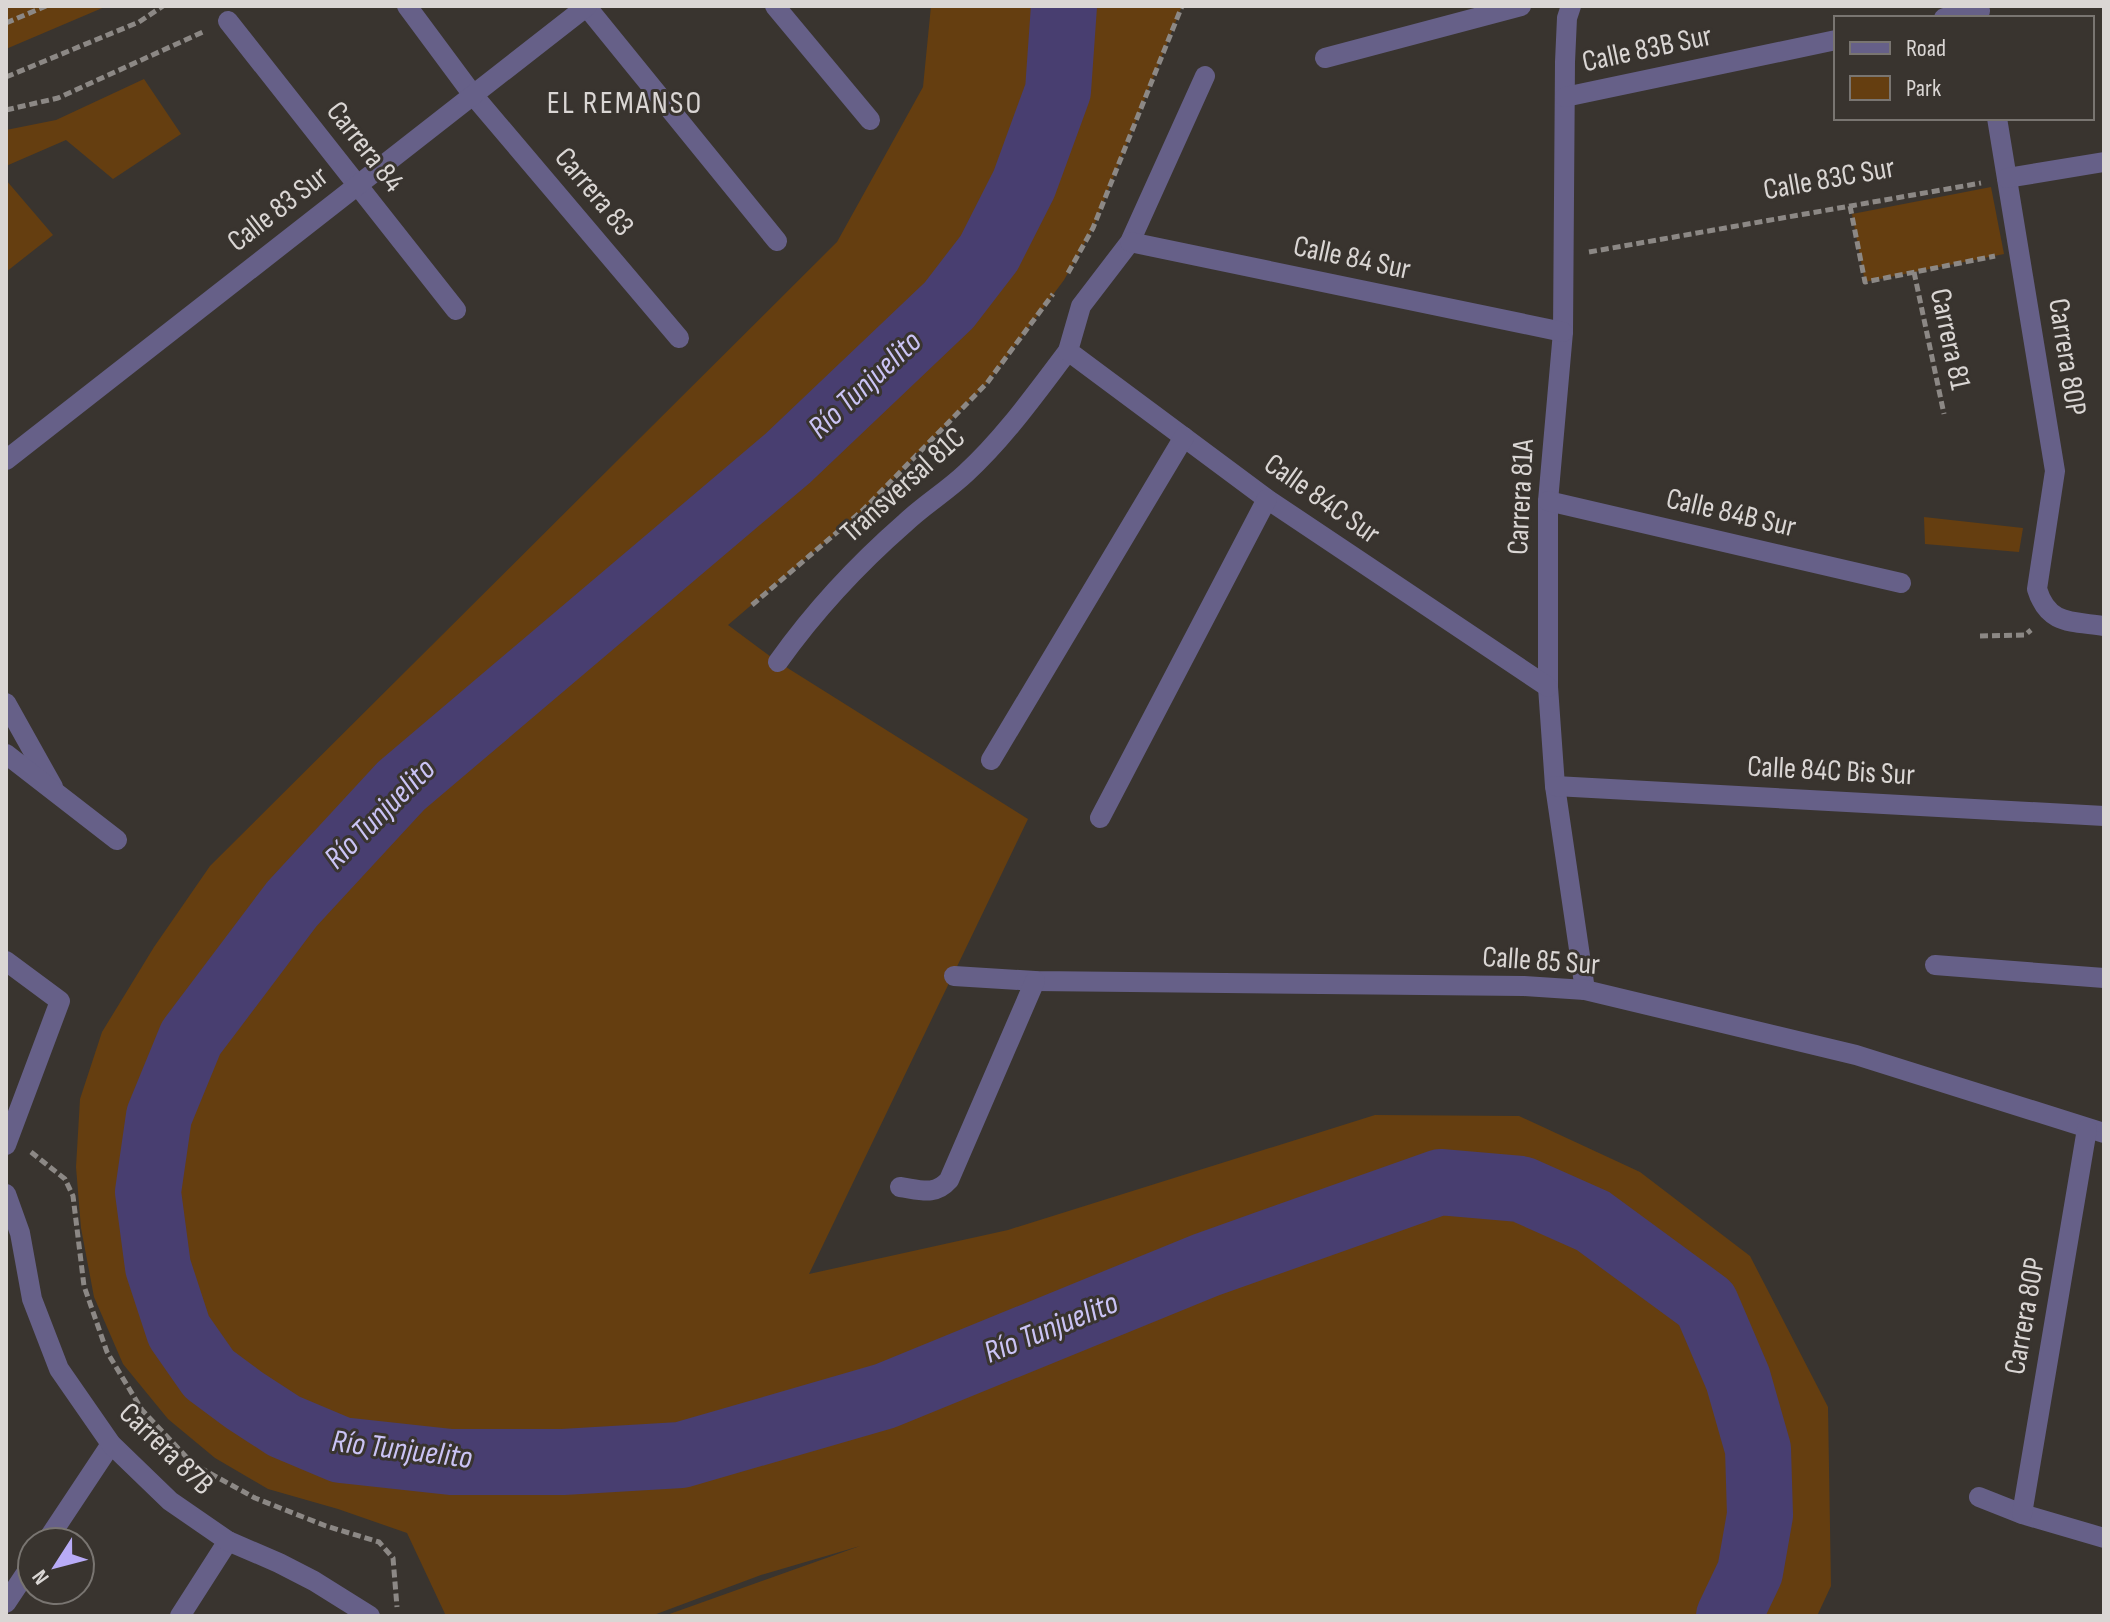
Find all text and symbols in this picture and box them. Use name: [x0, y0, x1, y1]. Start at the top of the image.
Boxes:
legend: [1834, 16, 2094, 120]
street label: Calle 83B Sur: [1579, 18, 1715, 80]
text: Road: [1906, 34, 1946, 63]
text: Park: [1906, 74, 1941, 103]
district label: EL REMANSO: [547, 84, 703, 123]
street label: Carrera 84: [318, 94, 412, 200]
street label: Carrera 83: [547, 140, 641, 244]
street label: Calle 83C Sur: [1761, 150, 1898, 208]
street label: Calle 83 Sur: [220, 158, 336, 260]
street label: Calle 84 Sur: [1290, 228, 1414, 288]
street label: Carrera 81: [1922, 285, 1978, 393]
street label: Carrera 80P: [2040, 296, 2094, 418]
water label: Río Tunjuelito: [800, 323, 930, 447]
street label: Transversal 81C: [833, 420, 973, 550]
street label: Carrera 81A: [1500, 438, 1542, 556]
street label: Calle 84C Sur: [1257, 446, 1387, 552]
street label: Calle 84B Sur: [1663, 481, 1800, 545]
street label: Calle 84C Bis Sur: [1746, 749, 1916, 793]
water label: Río Tunjuelito: [316, 750, 444, 878]
street label: Calle 85 Sur: [1481, 939, 1601, 983]
street label: Carrera 80P: [1997, 1255, 2053, 1377]
water label: Río Tunjuelito: [978, 1283, 1124, 1373]
street label: Carrera 87B: [111, 1395, 221, 1503]
water label: Río Tunjuelito: [330, 1422, 474, 1478]
north arrow: [16, 1526, 96, 1606]
text: N: [27, 1564, 55, 1590]

